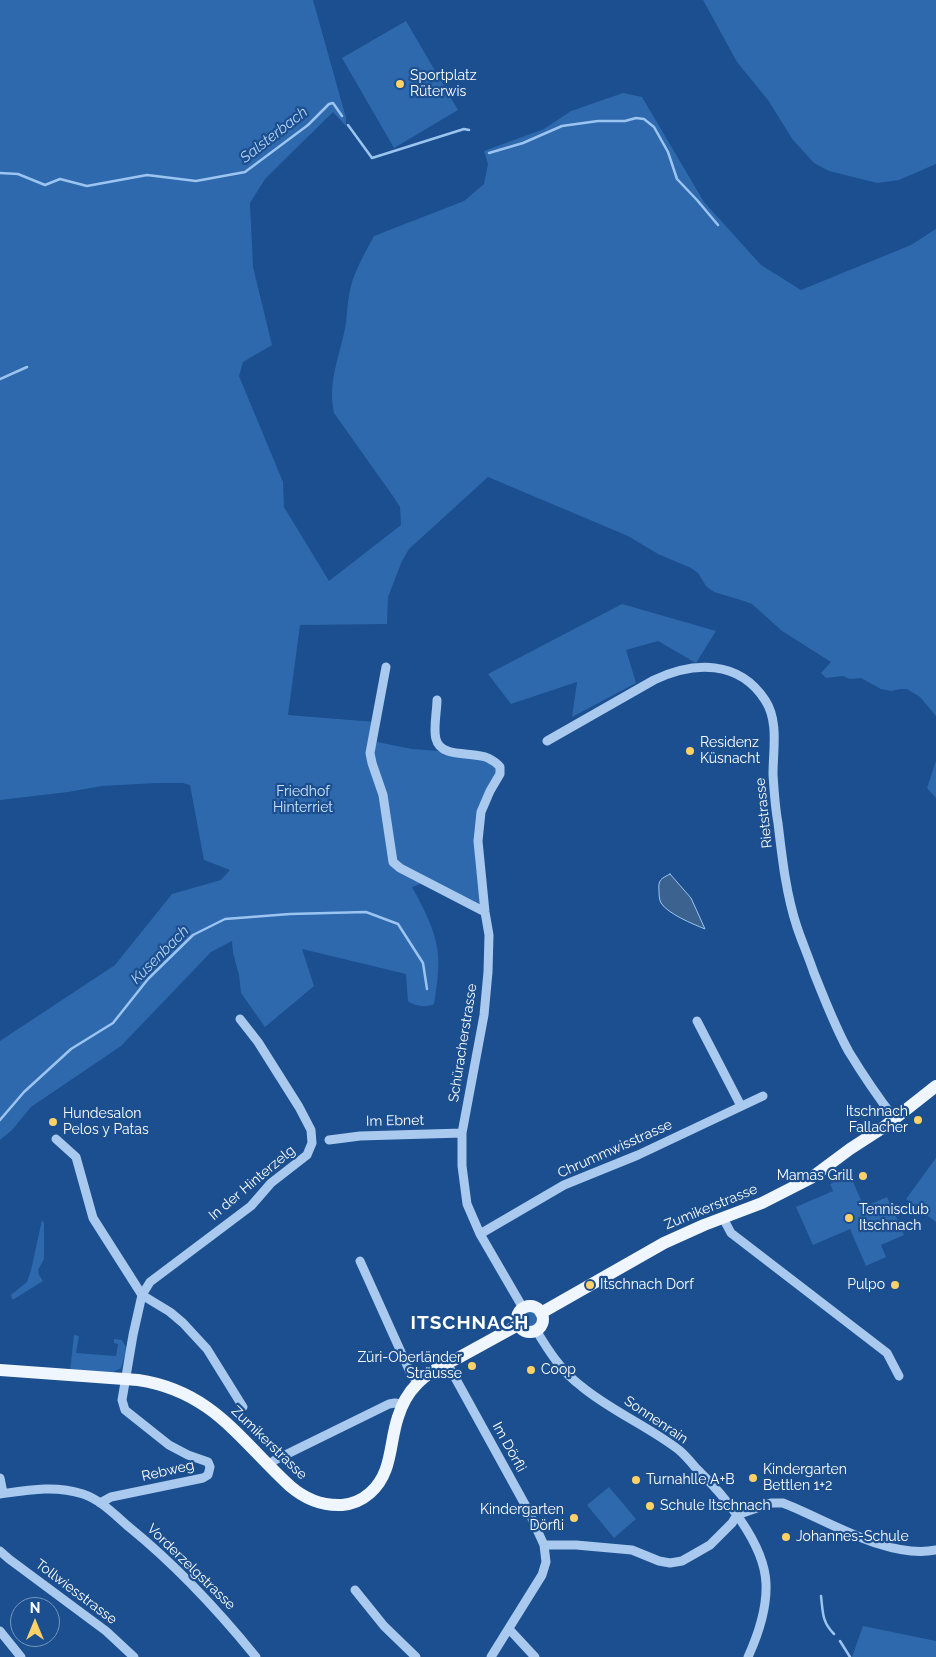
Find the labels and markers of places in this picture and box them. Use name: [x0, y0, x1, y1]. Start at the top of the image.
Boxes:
place label: Sportplatz Rüterwis: [410, 68, 477, 100]
marker: Sportplatz Rüterwis: [394, 78, 406, 90]
place label: Residenz Küsnacht: [700, 735, 760, 768]
marker: Residenz Küsnacht: [684, 745, 696, 757]
place label: Itschnach Fallacher: [846, 1104, 908, 1136]
place label: Hundesalon Pelos y Patas: [63, 1106, 149, 1138]
marker: Itschnach Fallacher: [912, 1114, 924, 1126]
marker: Hundesalon Pelos y Patas: [47, 1116, 59, 1128]
place label: Mamas Grill: [777, 1168, 853, 1184]
marker: Mamas Grill: [857, 1170, 869, 1182]
place label: Tennisclub Itschnach: [859, 1202, 929, 1234]
marker: Tennisclub Itschnach: [843, 1212, 855, 1224]
place label: Itschnach Dorf: [600, 1277, 694, 1293]
place label: Pulpo: [847, 1277, 885, 1293]
marker: Itschnach Dorf: [584, 1279, 596, 1291]
marker: Pulpo: [889, 1279, 901, 1291]
place label: Züri-Oberländer Sträusse: [357, 1350, 462, 1382]
marker: Züri-Oberländer Sträusse: [466, 1360, 478, 1372]
place label: Coop: [541, 1362, 576, 1378]
marker: Coop: [525, 1364, 537, 1376]
place label: Kindergarten Bettlen 1+2: [763, 1462, 847, 1494]
place label: Turnahlle A+B: [646, 1472, 735, 1488]
marker: Kindergarten Bettlen 1+2: [747, 1472, 759, 1484]
marker: Turnahlle A+B: [630, 1474, 642, 1486]
place label: Schule Itschnach: [660, 1498, 771, 1514]
marker: Schule Itschnach: [644, 1500, 656, 1512]
place label: Kindergarten Dörfli: [480, 1502, 564, 1534]
marker: Kindergarten Dörfli: [568, 1512, 580, 1524]
place label: Johannes-Schule: [796, 1529, 909, 1545]
marker: Johannes-Schule: [780, 1531, 792, 1543]

